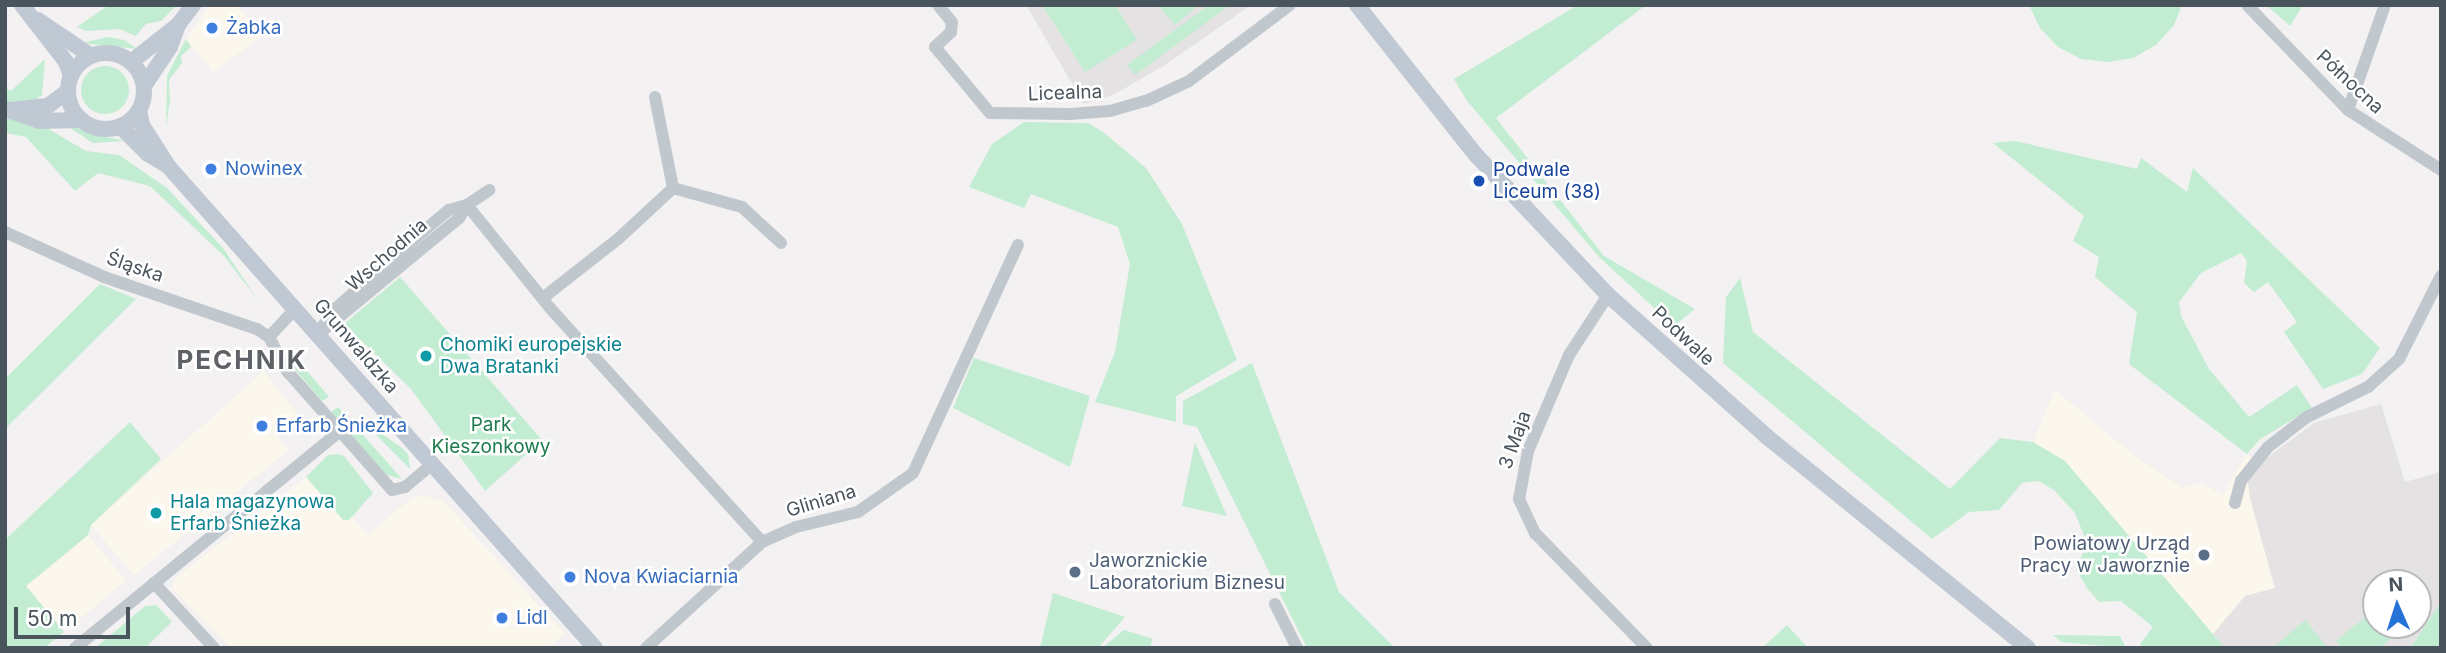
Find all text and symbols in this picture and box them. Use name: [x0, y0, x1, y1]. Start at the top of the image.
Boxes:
place label: Żabka: [226, 17, 281, 39]
marker: Żabka: [204, 20, 220, 36]
street label: Północna: [2312, 45, 2388, 119]
street label: Licealna: [1027, 80, 1103, 106]
place label: Nowinex: [225, 158, 303, 180]
place label: Podwale Liceum (38): [1493, 159, 1601, 203]
marker: Nowinex: [203, 161, 219, 177]
marker: Podwale Liceum (38): [1471, 173, 1487, 189]
street label: Wschodnia: [342, 214, 432, 296]
street label: Śląska: [104, 247, 166, 287]
street label: Grunwaldzka: [309, 294, 403, 398]
street label: Podwale: [1647, 301, 1719, 371]
place label: Chomiki europejskie Dwa Bratanki: [440, 334, 622, 378]
district label: PECHNIK: [177, 344, 307, 376]
marker: Chomiki europejskie Dwa Bratanki: [418, 348, 434, 364]
street label: 3 Maja: [1494, 408, 1536, 472]
park label: Park Kieszonkowy: [432, 414, 550, 458]
place label: Erfarb Śnieżka: [276, 415, 407, 437]
marker: Erfarb Śnieżka: [254, 418, 270, 434]
street label: Gliniana: [783, 480, 859, 522]
place label: Hala magazynowa Erfarb Śnieżka: [170, 491, 335, 535]
marker: Hala magazynowa Erfarb Śnieżka: [148, 505, 164, 521]
place label: Powiatowy Urząd Pracy w Jaworznie: [2020, 533, 2190, 577]
marker: Powiatowy Urząd Pracy w Jaworznie: [2196, 547, 2212, 563]
place label: Jaworznickie Laboratorium Biznesu: [1089, 550, 1285, 594]
marker: Jaworznickie Laboratorium Biznesu: [1067, 564, 1083, 580]
place label: Nova Kwiaciarnia: [584, 566, 738, 588]
marker: Nova Kwiaciarnia: [562, 569, 578, 585]
north arrow: [2362, 569, 2432, 639]
text: N: [2388, 573, 2404, 596]
scale bar: [18, 594, 133, 638]
text: 50 m: [27, 606, 77, 631]
place label: Lidl: [516, 607, 548, 629]
marker: Lidl: [494, 610, 510, 626]

